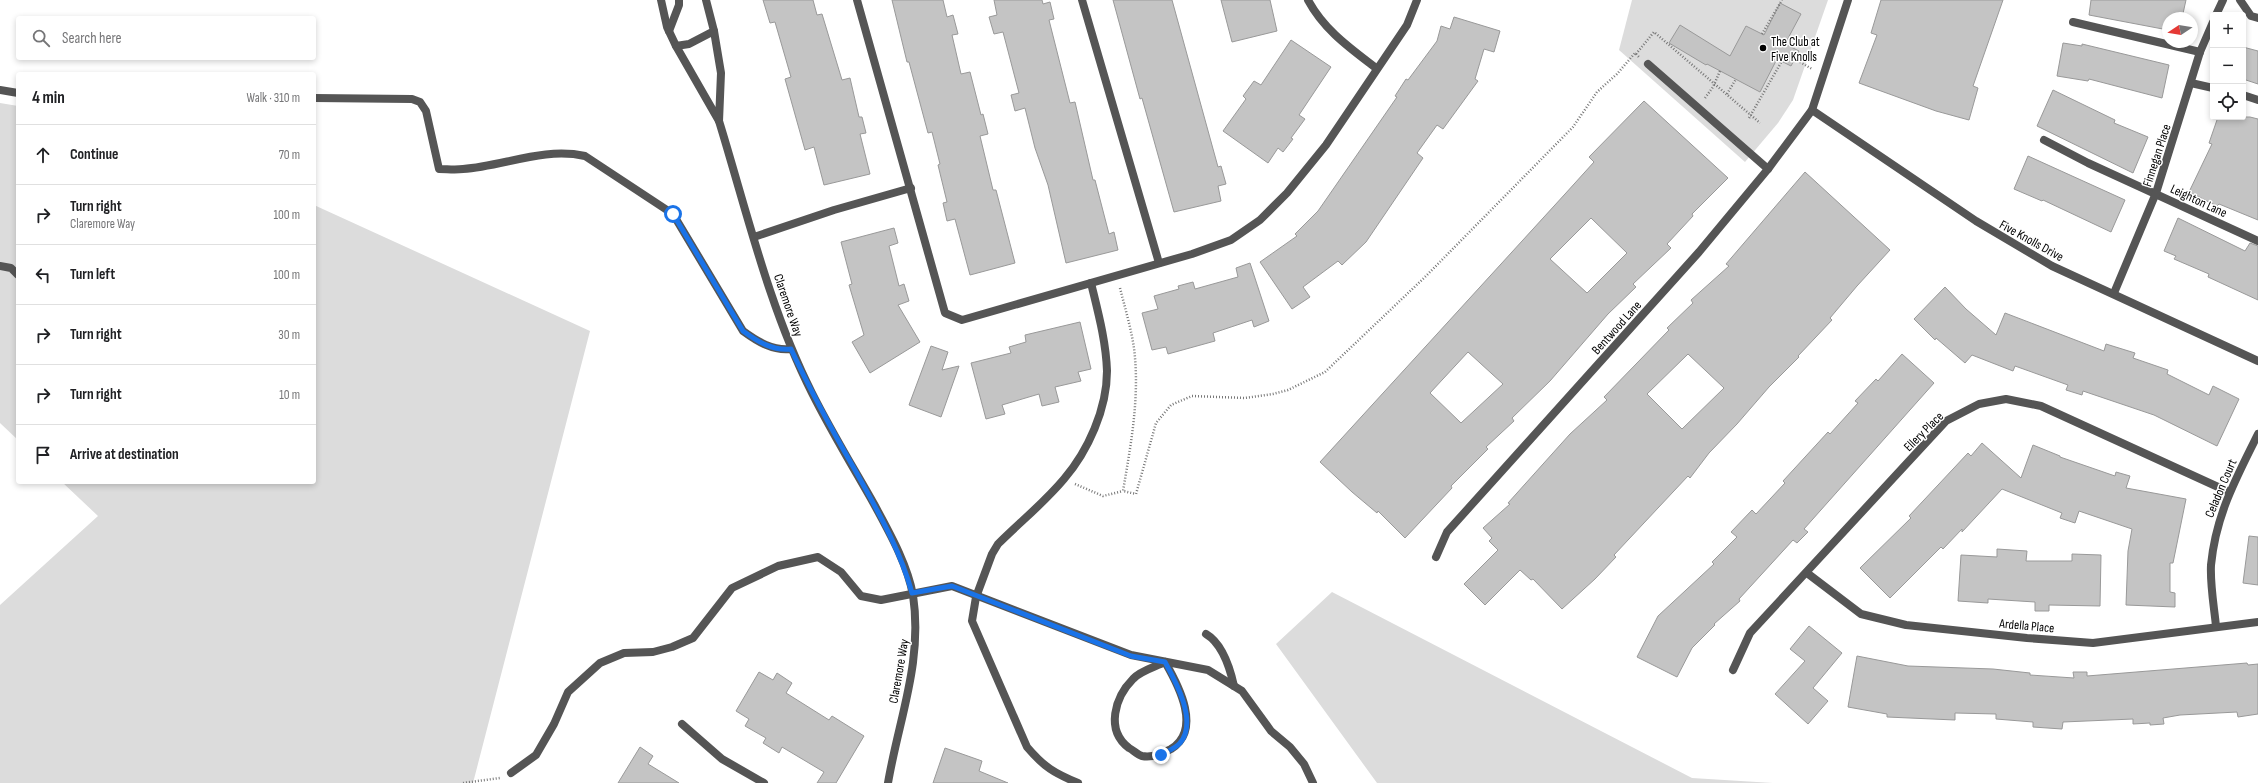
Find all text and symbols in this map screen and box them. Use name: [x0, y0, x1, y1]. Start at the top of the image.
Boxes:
north arrow: [2162, 12, 2198, 48]
map controls: [2210, 12, 2246, 120]
button: +: [2210, 12, 2246, 48]
search box: [16, 16, 316, 60]
icon: search: [30, 27, 52, 49]
text: Search here: [62, 29, 122, 48]
place label: The Club at Five Knolls: [1771, 34, 1820, 65]
marker: The Club at Five Knolls: [1758, 43, 1768, 53]
button: −: [2210, 48, 2246, 84]
button: locate: [2210, 84, 2246, 120]
text: 4 min: [32, 88, 65, 108]
text: Walk · 310 m: [247, 90, 300, 106]
street label: Finnegan Place: [2139, 122, 2175, 189]
icon: ahead: [32, 144, 54, 166]
text: Continue: [70, 145, 119, 164]
text: 70 m: [279, 147, 300, 163]
street label: Leighton Lane: [2168, 181, 2229, 221]
text: Turn right: [70, 197, 122, 216]
icon: right: [32, 204, 54, 226]
route start: [664, 205, 682, 223]
text: 100 m: [273, 207, 300, 223]
text: Claremore Way: [70, 216, 135, 232]
street label: Five Knolls Drive: [1997, 217, 2066, 265]
icon: left: [32, 264, 54, 286]
text: Turn left: [70, 265, 115, 284]
text: 100 m: [273, 267, 300, 283]
street label: Claremore Way: [770, 272, 806, 339]
street label: Bentwood Lane: [1588, 298, 1645, 358]
icon: right: [32, 324, 54, 346]
text: Turn right: [70, 325, 122, 344]
text: 30 m: [278, 327, 300, 343]
icon: right: [32, 384, 54, 406]
text: Turn right: [70, 385, 122, 404]
text: 10 m: [279, 387, 300, 403]
street label: Ellery Place: [1901, 409, 1947, 455]
icon: arrive: [32, 444, 54, 466]
text: Arrive at destination: [70, 445, 179, 464]
street label: Celadon Court: [2201, 457, 2240, 520]
street label: Ardella Place: [1998, 616, 2055, 636]
street label: Claremore Way: [885, 638, 913, 705]
route end: [1152, 746, 1170, 764]

